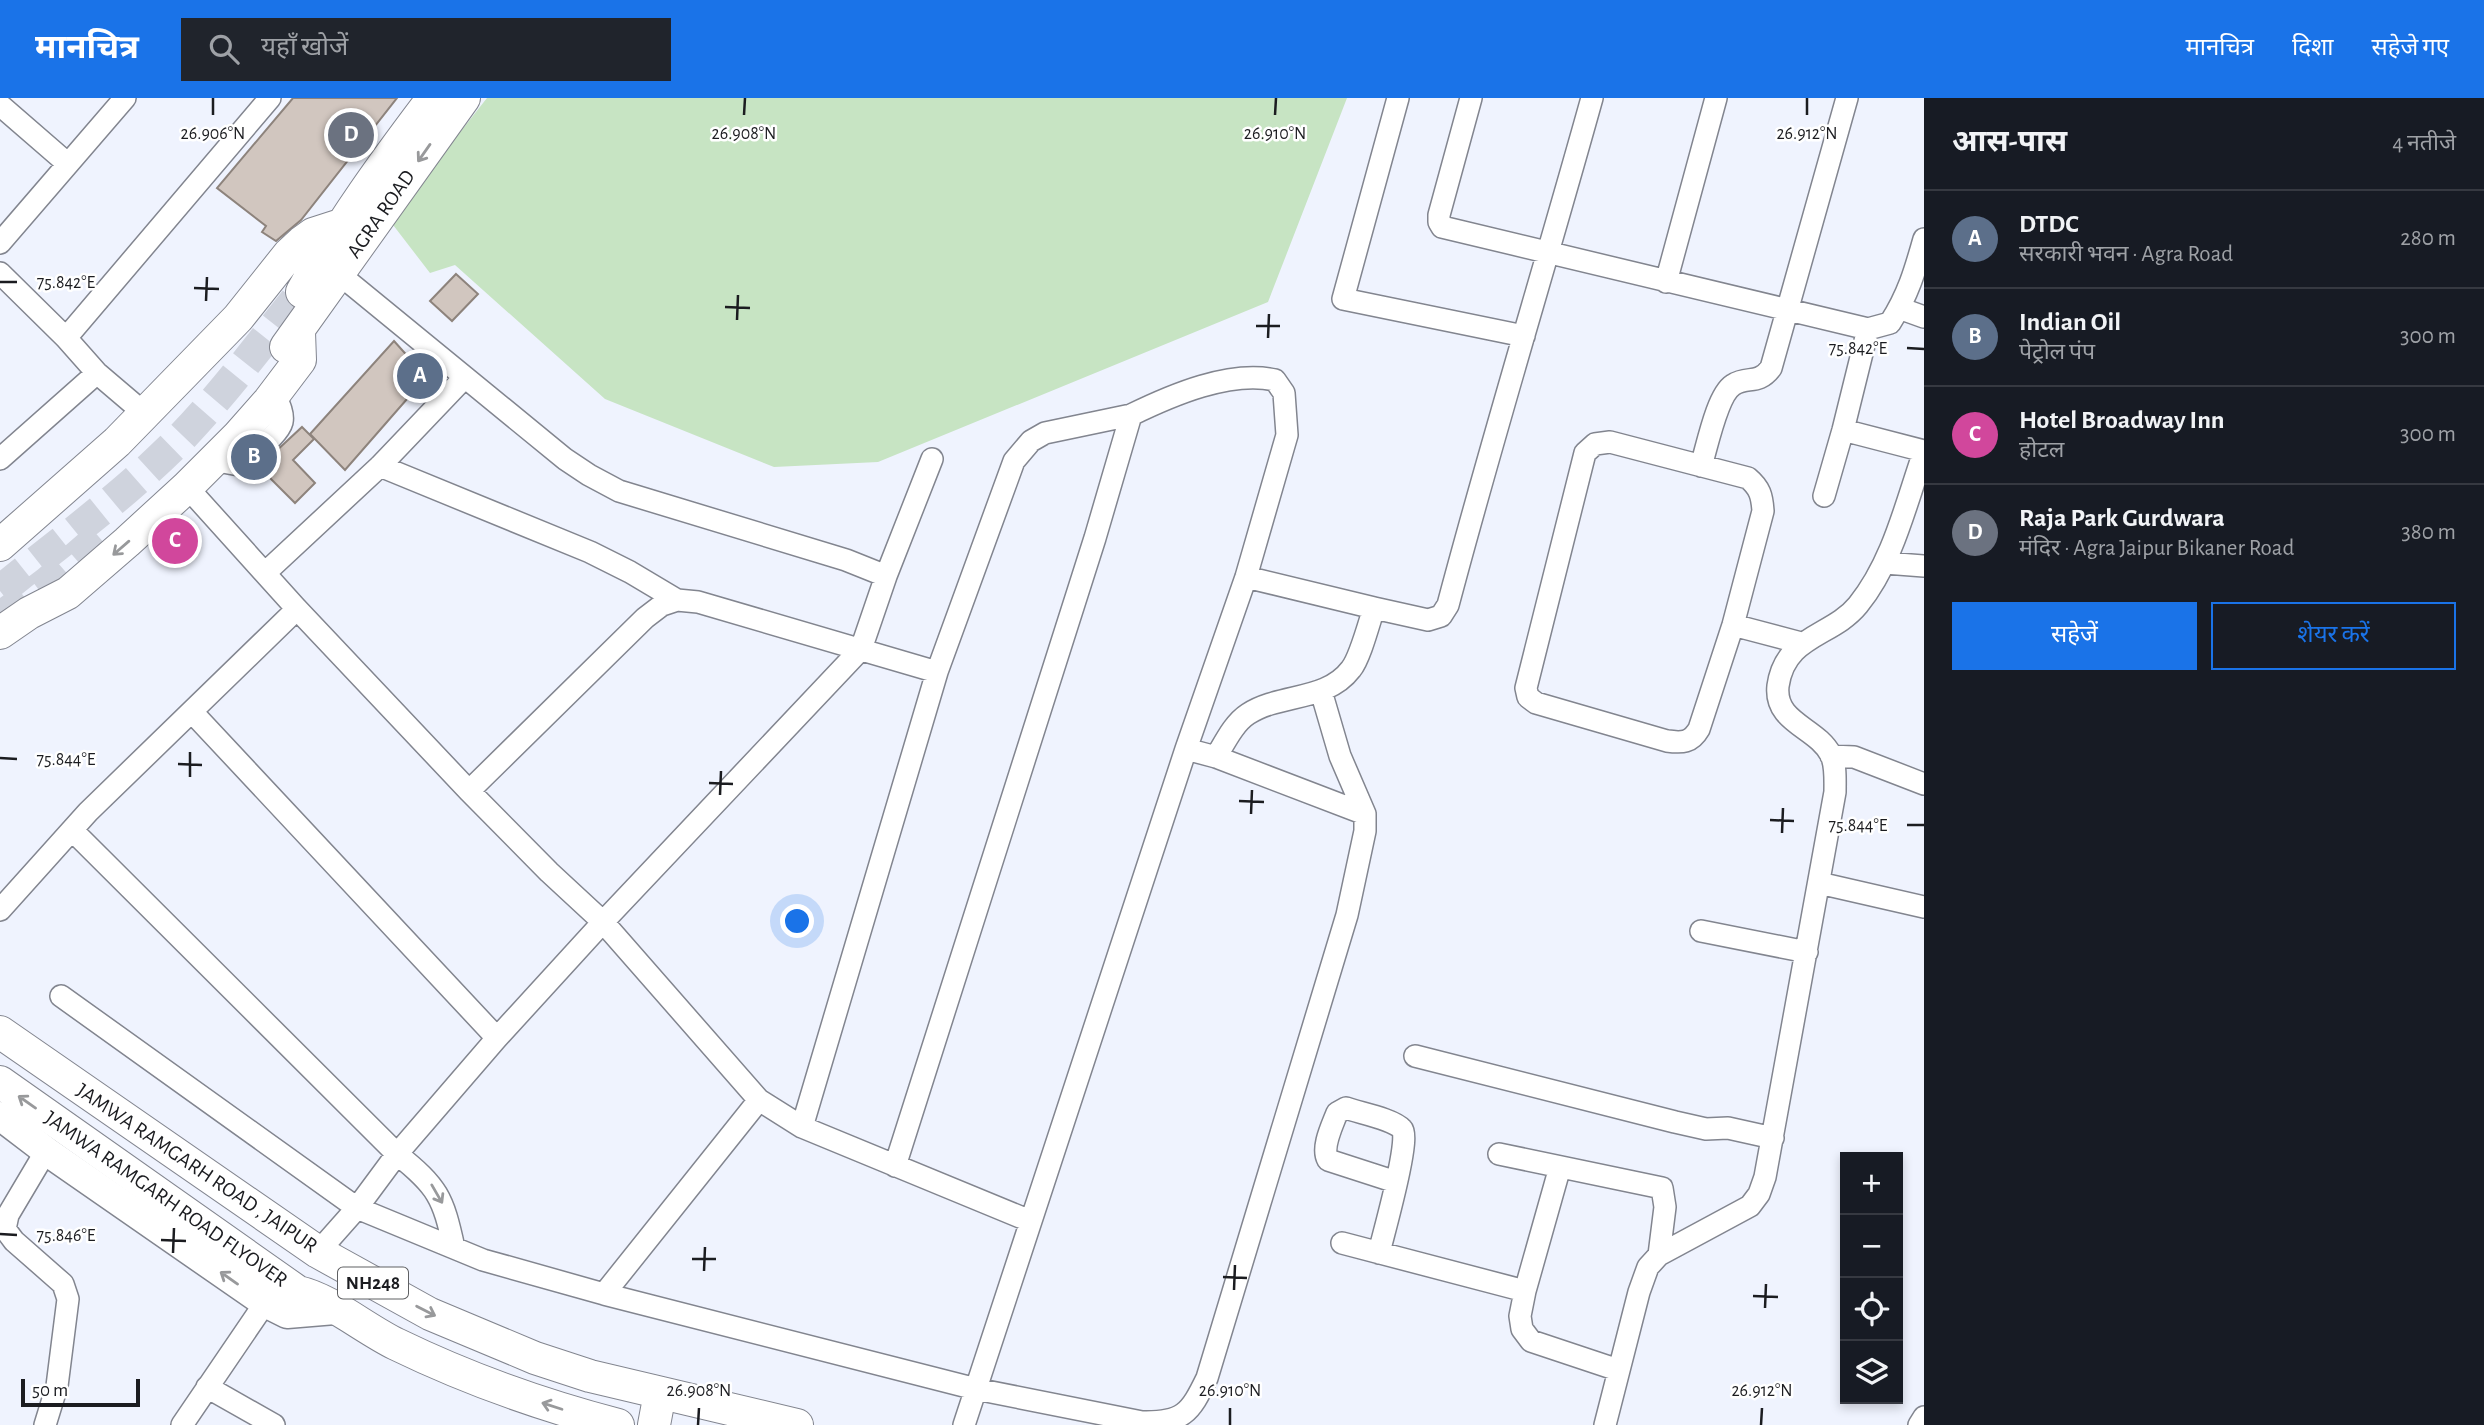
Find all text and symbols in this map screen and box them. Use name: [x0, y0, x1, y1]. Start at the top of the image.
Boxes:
search box: [181, 18, 671, 81]
icon: search: [205, 30, 243, 68]
text: मानचित्र: [35, 32, 139, 65]
text: यहाँ खोजें: [261, 34, 348, 60]
text: मानचित्र: [2185, 36, 2254, 60]
text: दिशा: [2292, 36, 2333, 60]
text: सहेजे गए: [2371, 36, 2449, 60]
pin: D: [328, 109, 374, 161]
text: 26.906°N: [181, 125, 245, 143]
text: 26.908°N: [712, 125, 776, 143]
text: 26.910°N: [1244, 125, 1306, 143]
text: 26.912°N: [1776, 125, 1838, 143]
text: आस-पास: [1952, 127, 2067, 157]
text: 4 नतीजे: [2392, 132, 2456, 155]
one-way arrow: [417, 143, 431, 162]
street label: AGRA ROAD: [343, 166, 419, 262]
text: DTDC: [2019, 211, 2079, 237]
text: A: [1968, 227, 1982, 250]
text: 280 m: [2400, 227, 2456, 250]
text: सरकारी भवन · Agra Road: [2019, 243, 2233, 266]
text: 75.842°E: [37, 274, 96, 292]
text: Indian Oil: [2019, 309, 2121, 335]
text: B: [1968, 325, 1982, 348]
text: 300 m: [2400, 325, 2456, 348]
text: 75.842°E: [1829, 340, 1888, 358]
text: पेट्रोल पंप: [2019, 341, 2095, 364]
pin: A: [397, 350, 443, 402]
text: Hotel Broadway Inn: [2019, 407, 2224, 433]
text: C: [1969, 423, 1981, 446]
text: 300 m: [2400, 423, 2456, 446]
pin: B: [231, 431, 277, 483]
text: होटल: [2019, 439, 2064, 462]
text: Raja Park Gurdwara: [2019, 505, 2225, 531]
pin: C: [152, 515, 198, 567]
text: D: [1967, 521, 1983, 544]
text: 380 m: [2401, 521, 2456, 544]
text: मंदिर · Agra Jaipur Bikaner Road: [2019, 537, 2294, 560]
one-way arrow: [112, 540, 130, 556]
button: सहेजें: [1952, 602, 2197, 670]
button: शेयर करें: [2211, 602, 2456, 670]
text: 75.844°E: [37, 751, 96, 769]
text: 75.844°E: [1829, 817, 1888, 835]
your location: [780, 904, 814, 938]
street label: JAMWA RAMGARH ROAD , JAIPUR: [73, 1079, 321, 1257]
one-way arrow: [18, 1094, 37, 1109]
street label: JAMWA RAMGARH ROAD FLYOVER: [41, 1107, 291, 1291]
map controls: [1840, 1152, 1903, 1404]
button: +: [1840, 1152, 1903, 1215]
one-way arrow: [430, 1184, 444, 1204]
button: −: [1840, 1215, 1903, 1278]
text: 75.846°E: [37, 1227, 96, 1245]
road number: NH248: [338, 1268, 408, 1298]
one-way arrow: [219, 1271, 239, 1285]
button: locate: [1840, 1278, 1903, 1341]
one-way arrow: [415, 1304, 436, 1318]
button: layers: [1840, 1341, 1903, 1404]
scale bar: [21, 1376, 140, 1408]
text: 50 m: [32, 1381, 68, 1400]
text: 26.908°N: [667, 1382, 731, 1400]
text: 26.910°N: [1199, 1382, 1261, 1400]
text: 26.912°N: [1731, 1382, 1793, 1400]
one-way arrow: [541, 1399, 563, 1412]

